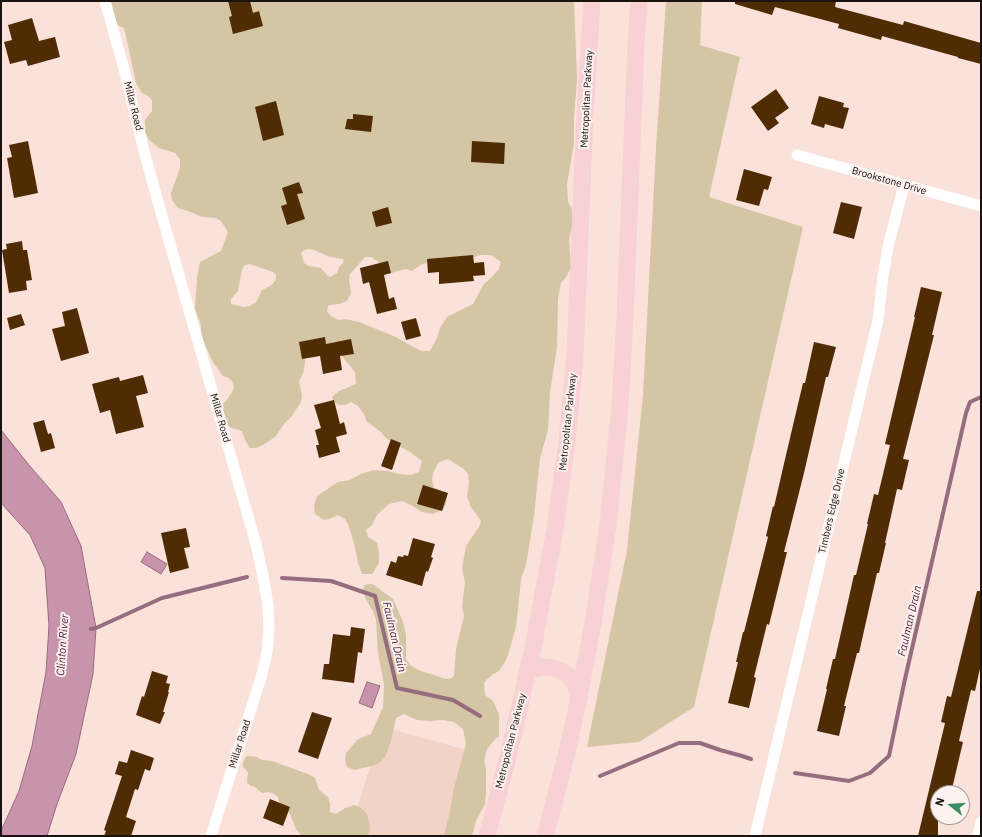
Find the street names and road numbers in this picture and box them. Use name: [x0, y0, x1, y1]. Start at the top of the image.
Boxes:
street label: Metropolitan Parkway: [578, 50, 596, 148]
street label: Millar Road: [121, 80, 145, 132]
street label: Brookstone Drive: [850, 165, 928, 197]
street label: Metropolitan Parkway: [557, 373, 579, 471]
street label: Millar Road: [207, 392, 233, 444]
street label: Timbers Edge Drive: [816, 467, 848, 555]
street label: Metropolitan Parkway: [493, 692, 529, 790]
street label: Millar Road: [227, 718, 253, 770]

